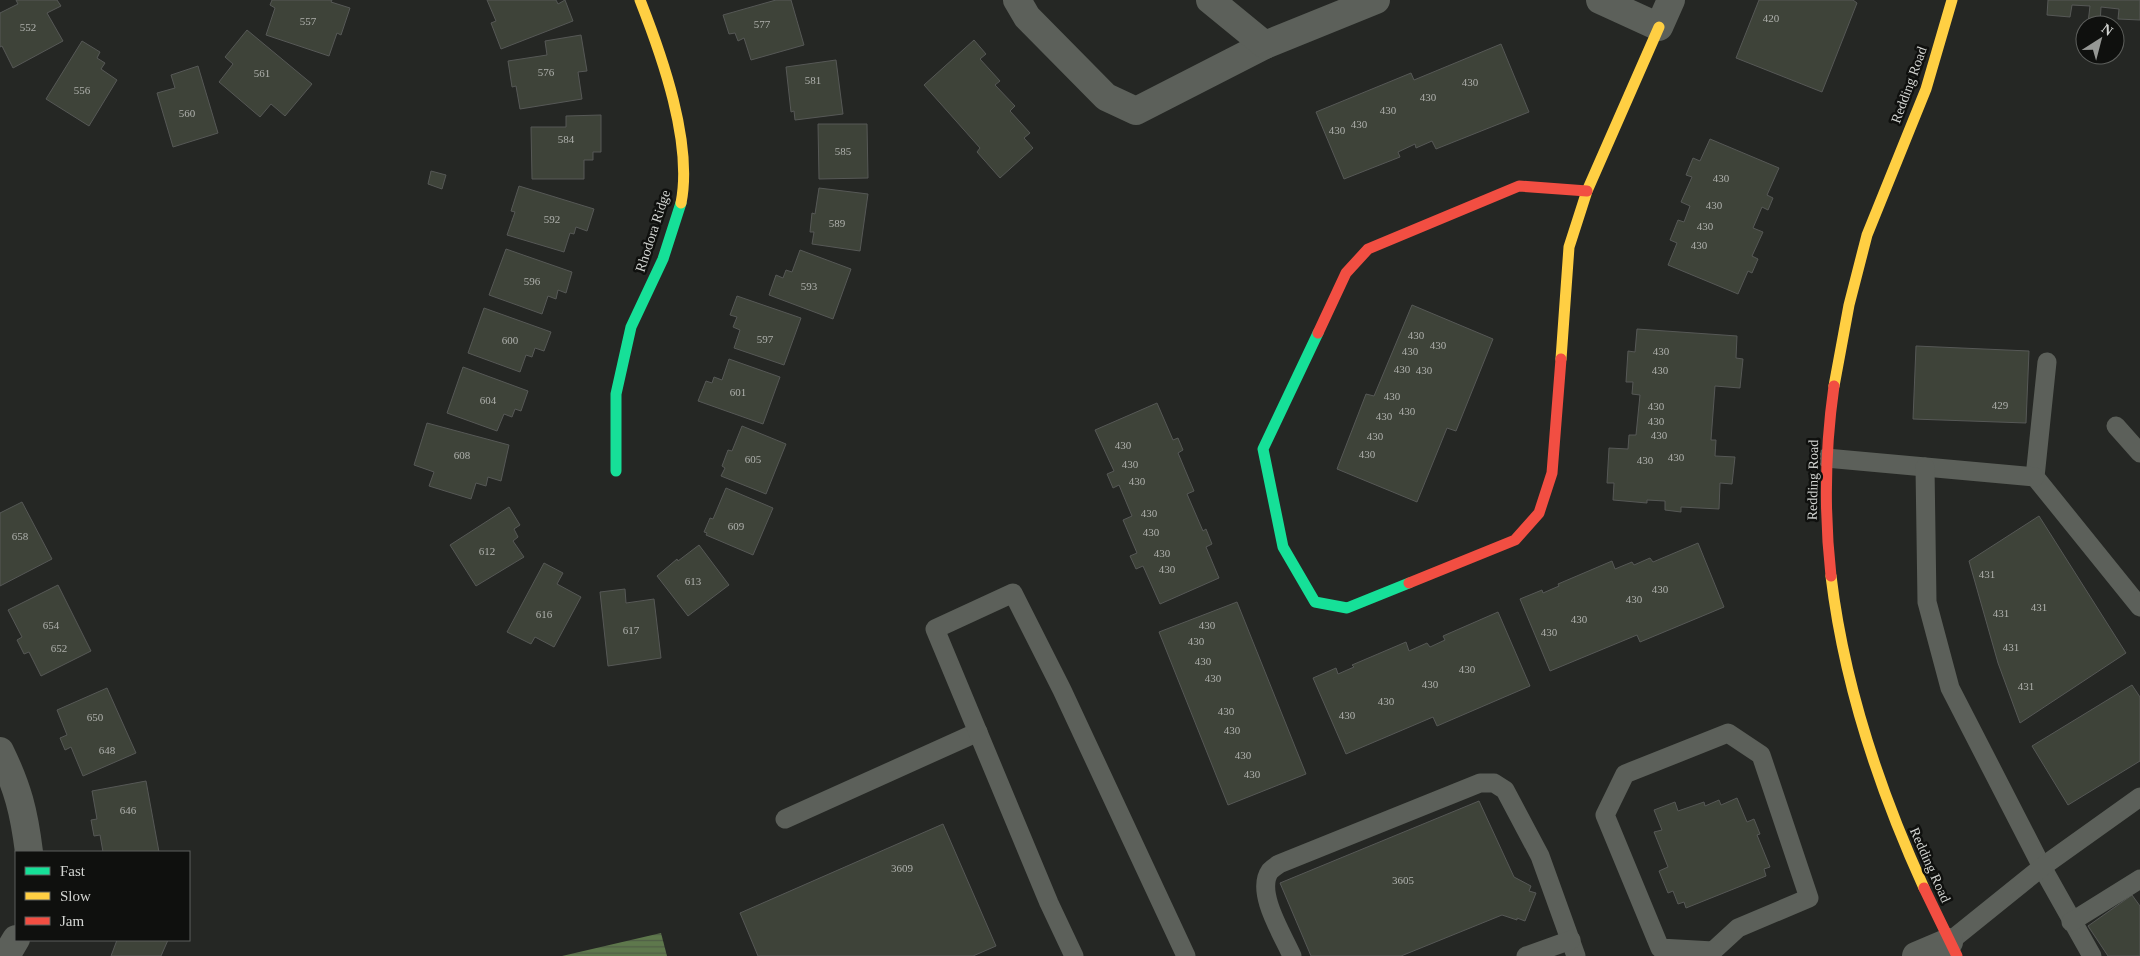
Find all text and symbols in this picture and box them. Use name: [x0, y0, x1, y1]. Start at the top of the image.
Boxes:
house number: 420: [1763, 12, 1780, 24]
house number: 557: [300, 15, 317, 27]
north arrow: [2075, 15, 2125, 65]
house number: 577: [754, 18, 771, 30]
house number: 552: [20, 21, 36, 33]
text: N: [2099, 21, 2116, 39]
street label: Redding Road: [1888, 45, 1930, 125]
house number: 576: [538, 66, 555, 78]
house number: 561: [254, 67, 270, 79]
house number: 581: [805, 74, 821, 86]
house number: 430: [1462, 76, 1479, 88]
house number: 556: [74, 84, 91, 96]
house number: 430: [1420, 91, 1437, 103]
house number: 430: [1380, 104, 1397, 116]
house number: 560: [179, 107, 196, 119]
house number: 430: [1351, 118, 1368, 130]
house number: 430: [1329, 124, 1346, 136]
house number: 584: [558, 133, 575, 145]
house number: 585: [835, 145, 852, 157]
house number: 430: [1713, 172, 1730, 184]
street label: Rhodora Ridge: [633, 188, 673, 274]
house number: 430: [1706, 199, 1723, 211]
house number: 592: [544, 213, 560, 225]
house number: 589: [829, 217, 846, 229]
house number: 430: [1697, 220, 1714, 232]
house number: 430: [1691, 239, 1708, 251]
house number: 596: [524, 275, 541, 287]
house number: 593: [801, 280, 818, 292]
house number: 430: [1408, 329, 1425, 341]
house number: 597: [757, 333, 774, 345]
house number: 600: [502, 334, 519, 346]
house number: 430: [1430, 339, 1447, 351]
house number: 430: [1402, 345, 1419, 357]
house number: 430: [1653, 345, 1670, 357]
house number: 430: [1394, 363, 1411, 375]
house number: 430: [1416, 364, 1433, 376]
house number: 430: [1652, 364, 1669, 376]
house number: 601: [730, 386, 746, 398]
house number: 430: [1384, 390, 1401, 402]
house number: 604: [480, 394, 497, 406]
house number: 429: [1992, 399, 2009, 411]
house number: 430: [1648, 400, 1665, 412]
house number: 430: [1399, 405, 1416, 417]
house number: 430: [1376, 410, 1393, 422]
house number: 430: [1648, 415, 1665, 427]
house number: 430: [1651, 429, 1668, 441]
house number: 430: [1367, 430, 1384, 442]
house number: 430: [1115, 439, 1132, 451]
street label: Redding Road: [1805, 440, 1821, 520]
house number: 430: [1359, 448, 1376, 460]
house number: 608: [454, 449, 471, 461]
house number: 430: [1668, 451, 1685, 463]
house number: 605: [745, 453, 762, 465]
house number: 430: [1637, 454, 1654, 466]
house number: 430: [1122, 458, 1139, 470]
house number: 430: [1129, 475, 1146, 487]
house number: 430: [1141, 507, 1158, 519]
house number: 609: [728, 520, 745, 532]
house number: 430: [1143, 526, 1160, 538]
house number: 658: [12, 530, 29, 542]
house number: 612: [479, 545, 495, 557]
house number: 430: [1154, 547, 1171, 559]
house number: 430: [1159, 563, 1176, 575]
house number: 431: [1979, 568, 1995, 580]
house number: 613: [685, 575, 702, 587]
house number: 430: [1652, 583, 1669, 595]
house number: 430: [1626, 593, 1643, 605]
house number: 431: [2031, 601, 2047, 613]
house number: 431: [1993, 607, 2009, 619]
house number: 616: [536, 608, 553, 620]
house number: 430: [1571, 613, 1588, 625]
house number: 654: [43, 619, 60, 631]
house number: 430: [1199, 619, 1216, 631]
house number: 617: [623, 624, 640, 636]
house number: 430: [1541, 626, 1558, 638]
house number: 430: [1188, 635, 1205, 647]
house number: 431: [2003, 641, 2019, 653]
house number: 652: [51, 642, 67, 654]
house number: 430: [1195, 655, 1212, 667]
house number: 430: [1459, 663, 1476, 675]
house number: 430: [1205, 672, 1222, 684]
house number: 430: [1422, 678, 1439, 690]
house number: 431: [2018, 680, 2034, 692]
house number: 430: [1378, 695, 1395, 707]
house number: 430: [1218, 705, 1235, 717]
house number: 430: [1339, 709, 1356, 721]
house number: 650: [87, 711, 104, 723]
house number: 430: [1224, 724, 1241, 736]
house number: 648: [99, 744, 116, 756]
house number: 430: [1235, 749, 1252, 761]
house number: 430: [1244, 768, 1261, 780]
house number: 646: [120, 804, 137, 816]
street label: Redding Road: [1907, 825, 1953, 905]
legend: [15, 851, 190, 941]
house number: 3609: [891, 862, 914, 874]
text: Fast: [60, 863, 86, 879]
house number: 3605: [1392, 874, 1415, 886]
text: Slow: [60, 888, 91, 904]
text: Jam: [60, 913, 84, 929]

